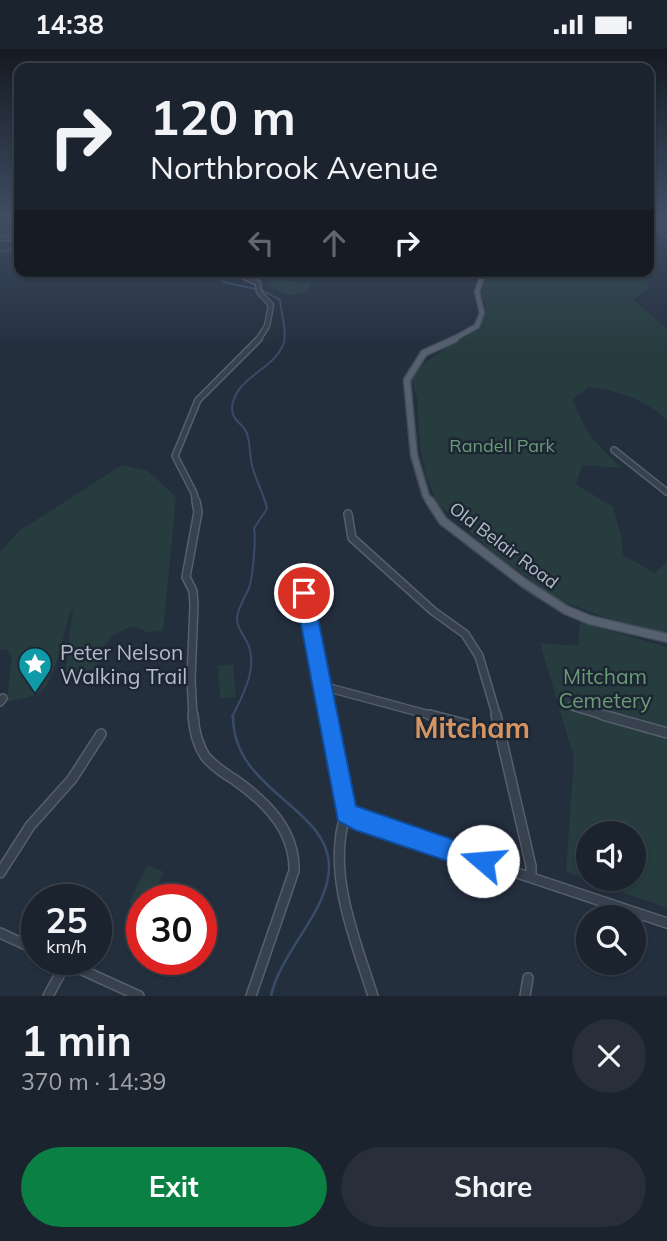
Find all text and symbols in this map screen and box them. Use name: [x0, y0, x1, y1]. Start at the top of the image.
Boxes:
text: 14:38: [35, 8, 104, 41]
text: 120 m: [150, 86, 296, 147]
icon: right: [35, 91, 126, 182]
text: Northbrook Avenue: [150, 147, 438, 187]
icon: left: [242, 224, 280, 262]
icon: ahead: [315, 224, 353, 262]
icon: right: [388, 224, 426, 262]
park label: Randell Park: [449, 434, 555, 457]
street label: Old Belair Road: [445, 497, 563, 593]
pin: [274, 563, 334, 623]
icon: arrive: [285, 574, 323, 612]
place label: Peter Nelson Walking Trail: [60, 639, 187, 689]
place icon: Peter Nelson Walking Trail: [16, 645, 54, 694]
park label: Mitcham Cemetery: [559, 663, 651, 713]
district label: Mitcham: [414, 710, 530, 745]
map controls: [576, 821, 646, 975]
button: sound: [576, 821, 646, 891]
position arrow: [446, 824, 520, 898]
speed limit sign: 30: [126, 884, 217, 975]
text: 25: [45, 898, 88, 942]
button: search: [576, 905, 646, 975]
text: km/h: [46, 935, 87, 958]
text: 1 min: [21, 1014, 132, 1067]
button: close: [572, 1019, 646, 1093]
text: 370 m · 14:39: [21, 1067, 166, 1096]
button: Exit: [21, 1147, 327, 1227]
button: Share: [341, 1147, 646, 1227]

